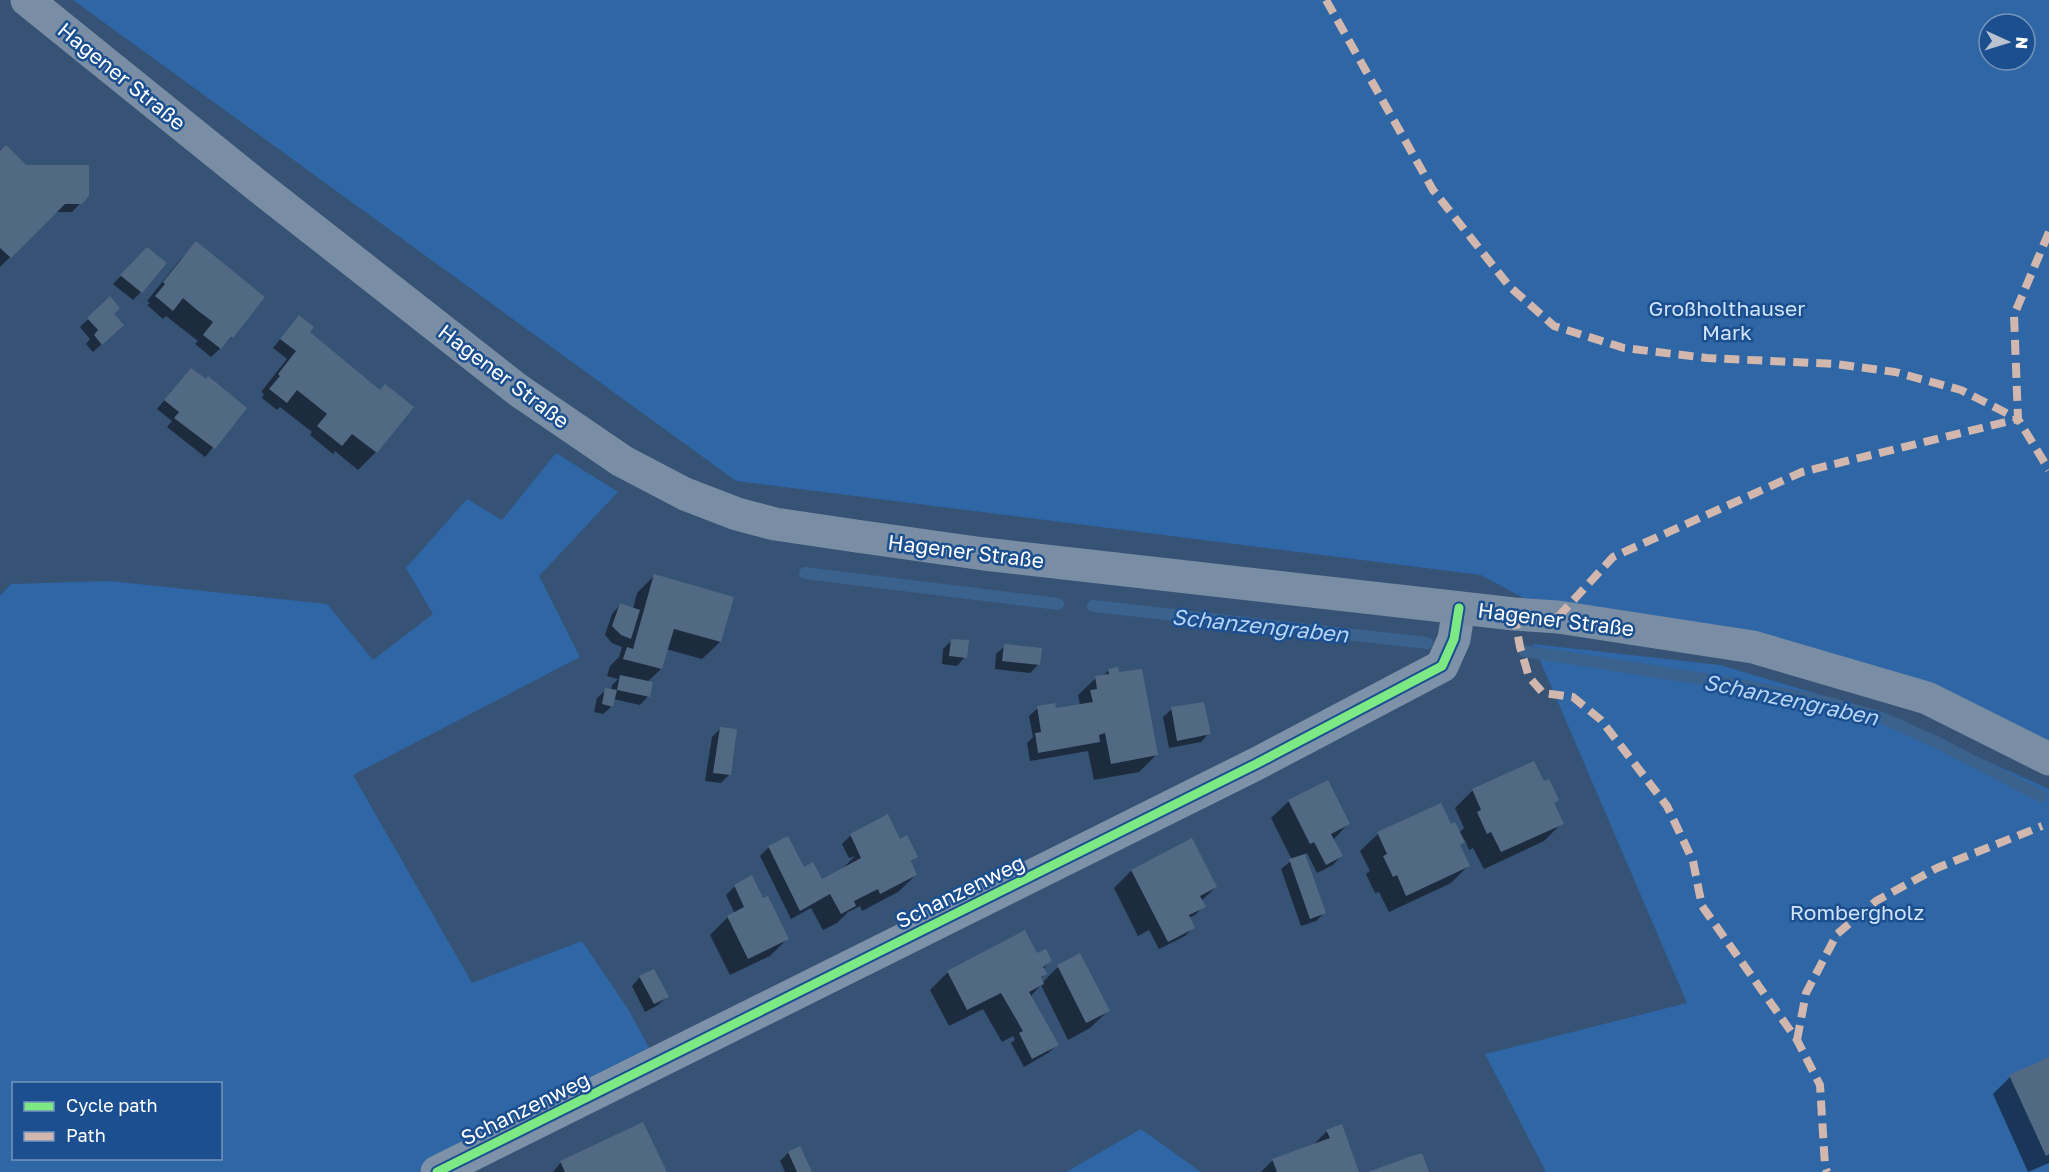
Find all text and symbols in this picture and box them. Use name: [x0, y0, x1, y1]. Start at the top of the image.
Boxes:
north arrow: [1977, 12, 2037, 72]
street label: Hagener Straße: [53, 16, 191, 136]
text: N: [2012, 36, 2032, 50]
park label: Großholthauser Mark: [1649, 295, 1805, 345]
street label: Hagener Straße: [433, 318, 575, 434]
street label: Hagener Straße: [886, 529, 1046, 573]
street label: Hagener Straße: [1476, 597, 1636, 641]
water label: Schanzengraben: [1170, 602, 1351, 648]
water label: Schanzengraben: [1702, 667, 1882, 731]
street label: Schanzenweg: [891, 849, 1029, 933]
park label: Rombergholz: [1790, 899, 1924, 925]
street label: Schanzenweg: [456, 1066, 594, 1150]
legend: [12, 1082, 222, 1160]
text: Cycle path: [66, 1094, 158, 1116]
text: Path: [66, 1124, 106, 1146]

